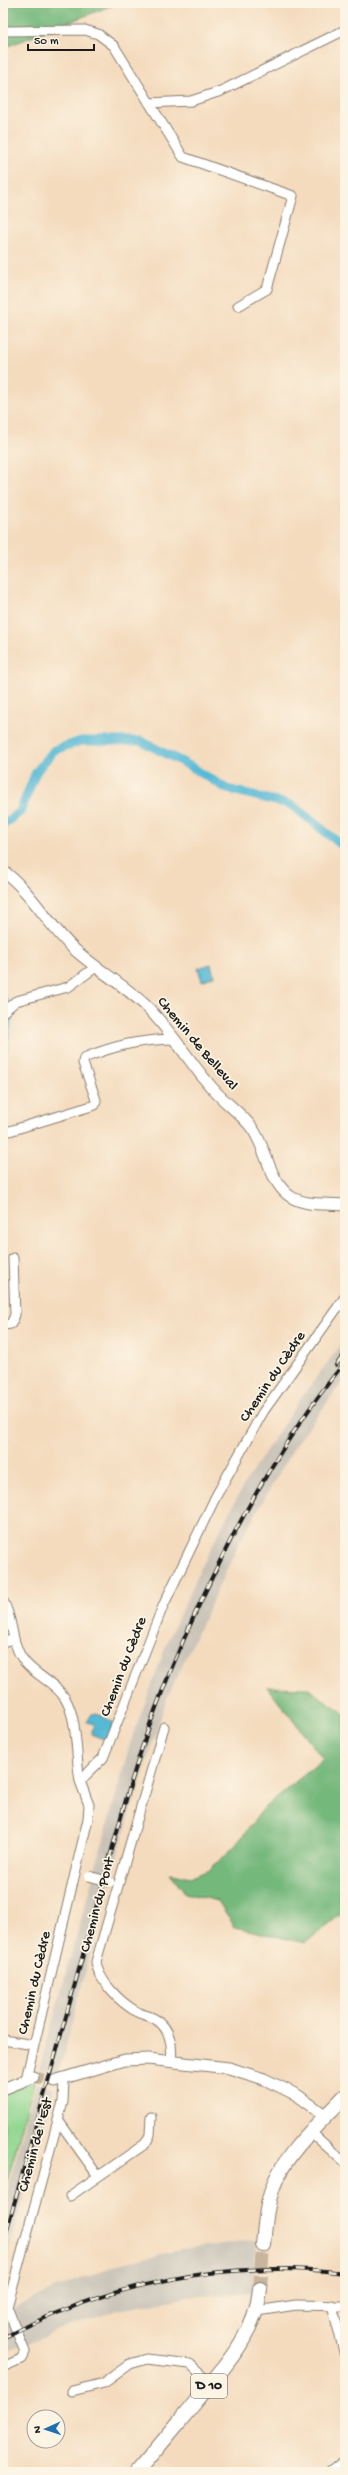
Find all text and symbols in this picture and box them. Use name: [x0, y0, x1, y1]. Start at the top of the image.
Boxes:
scale bar: [28, 26, 94, 52]
text: 50 m: [34, 35, 59, 49]
street label: Chemin de Belleval: [153, 994, 241, 1094]
street label: Chemin du Cèdre: [236, 1328, 310, 1426]
street label: Chemin du Cèdre: [97, 1614, 151, 1720]
street label: Chemin du Pont: [77, 1854, 120, 1954]
street label: Chemin du Cèdre: [14, 1929, 56, 2036]
street label: Chemin de l'Est: [15, 2094, 58, 2194]
road number: D 10: [191, 2374, 227, 2398]
north arrow: [26, 2409, 66, 2449]
text: N: [32, 2426, 44, 2433]

